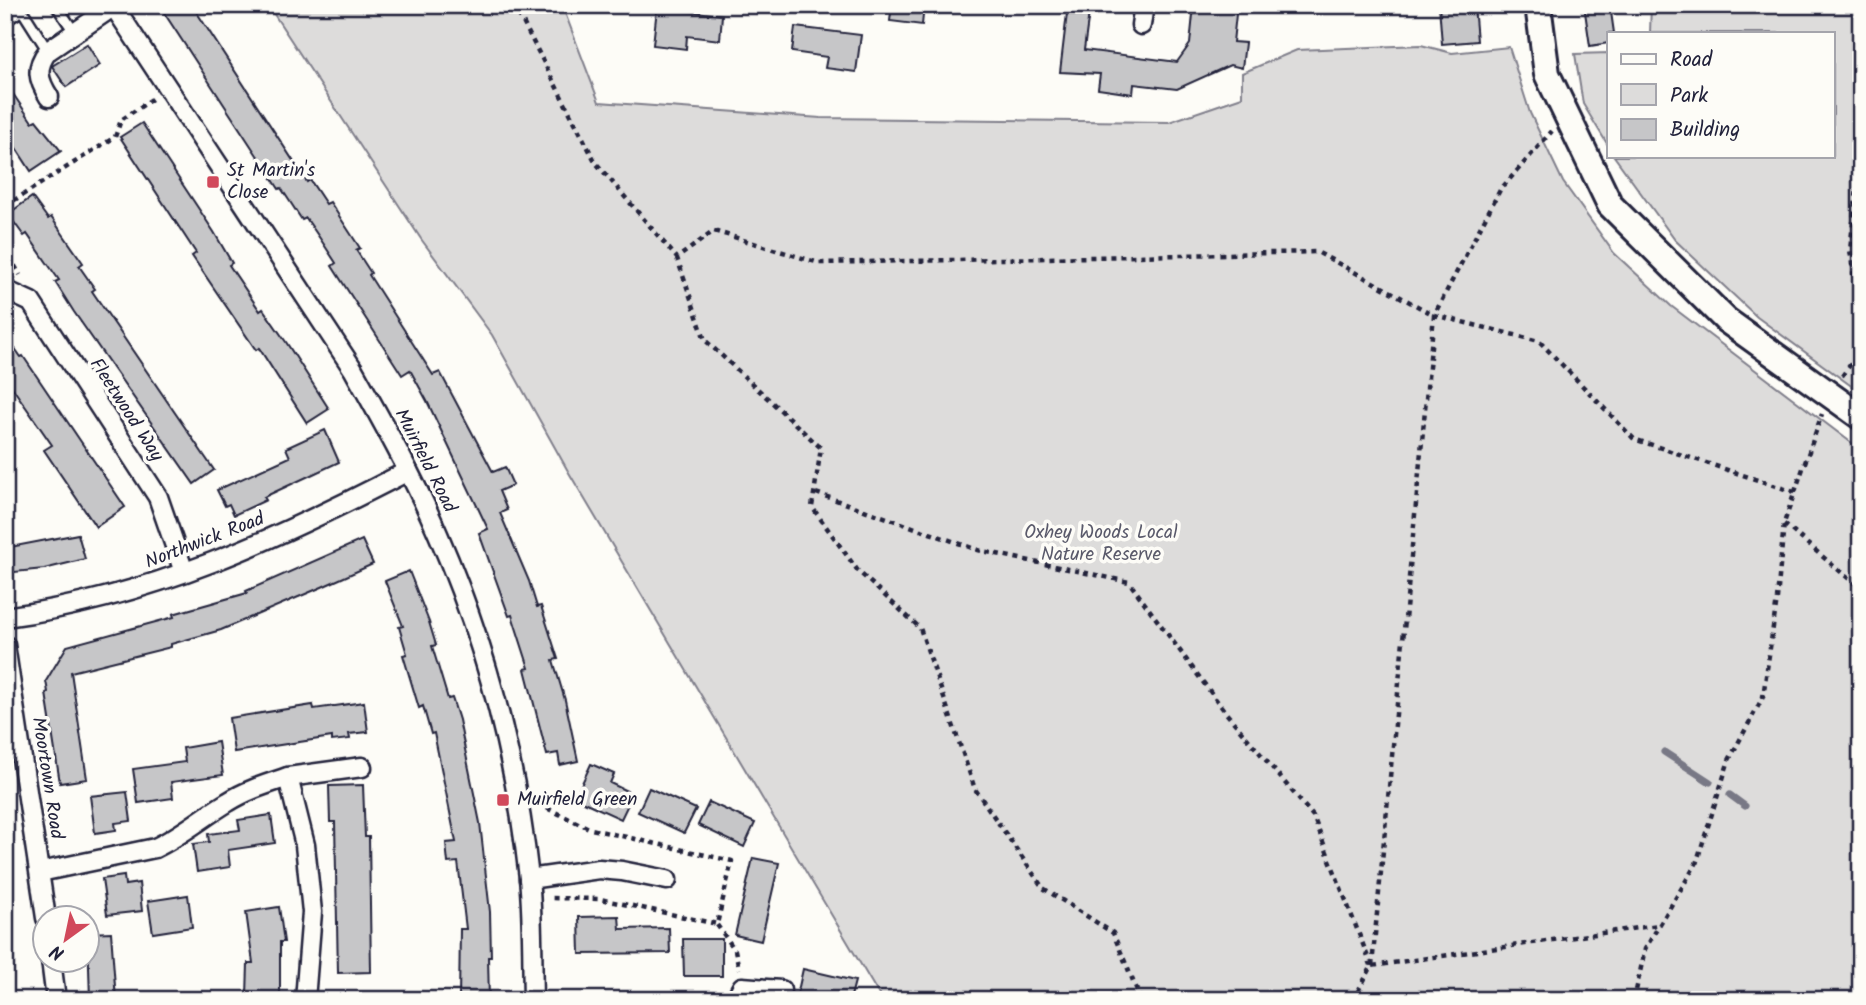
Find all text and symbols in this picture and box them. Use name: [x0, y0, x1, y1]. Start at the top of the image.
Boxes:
legend: [1607, 32, 1834, 158]
text: Road: [1670, 44, 1713, 77]
text: Park: [1670, 80, 1708, 113]
text: Building: [1670, 114, 1740, 147]
place label: St Martin's Close: [227, 156, 315, 208]
marker: St Martin's Close: [205, 174, 221, 190]
street label: Fleetwood Way: [81, 352, 172, 469]
street label: Muirfield Road: [386, 404, 464, 519]
street label: Northwick Road: [141, 504, 270, 578]
park label: Oxhey Woods Local Nature Reserve: [1024, 518, 1178, 570]
street label: Moortown Road: [23, 715, 72, 842]
place label: Muirfield Green: [517, 785, 637, 815]
marker: Muirfield Green: [495, 792, 511, 808]
north arrow: [32, 904, 102, 974]
text: N: [45, 936, 71, 967]

